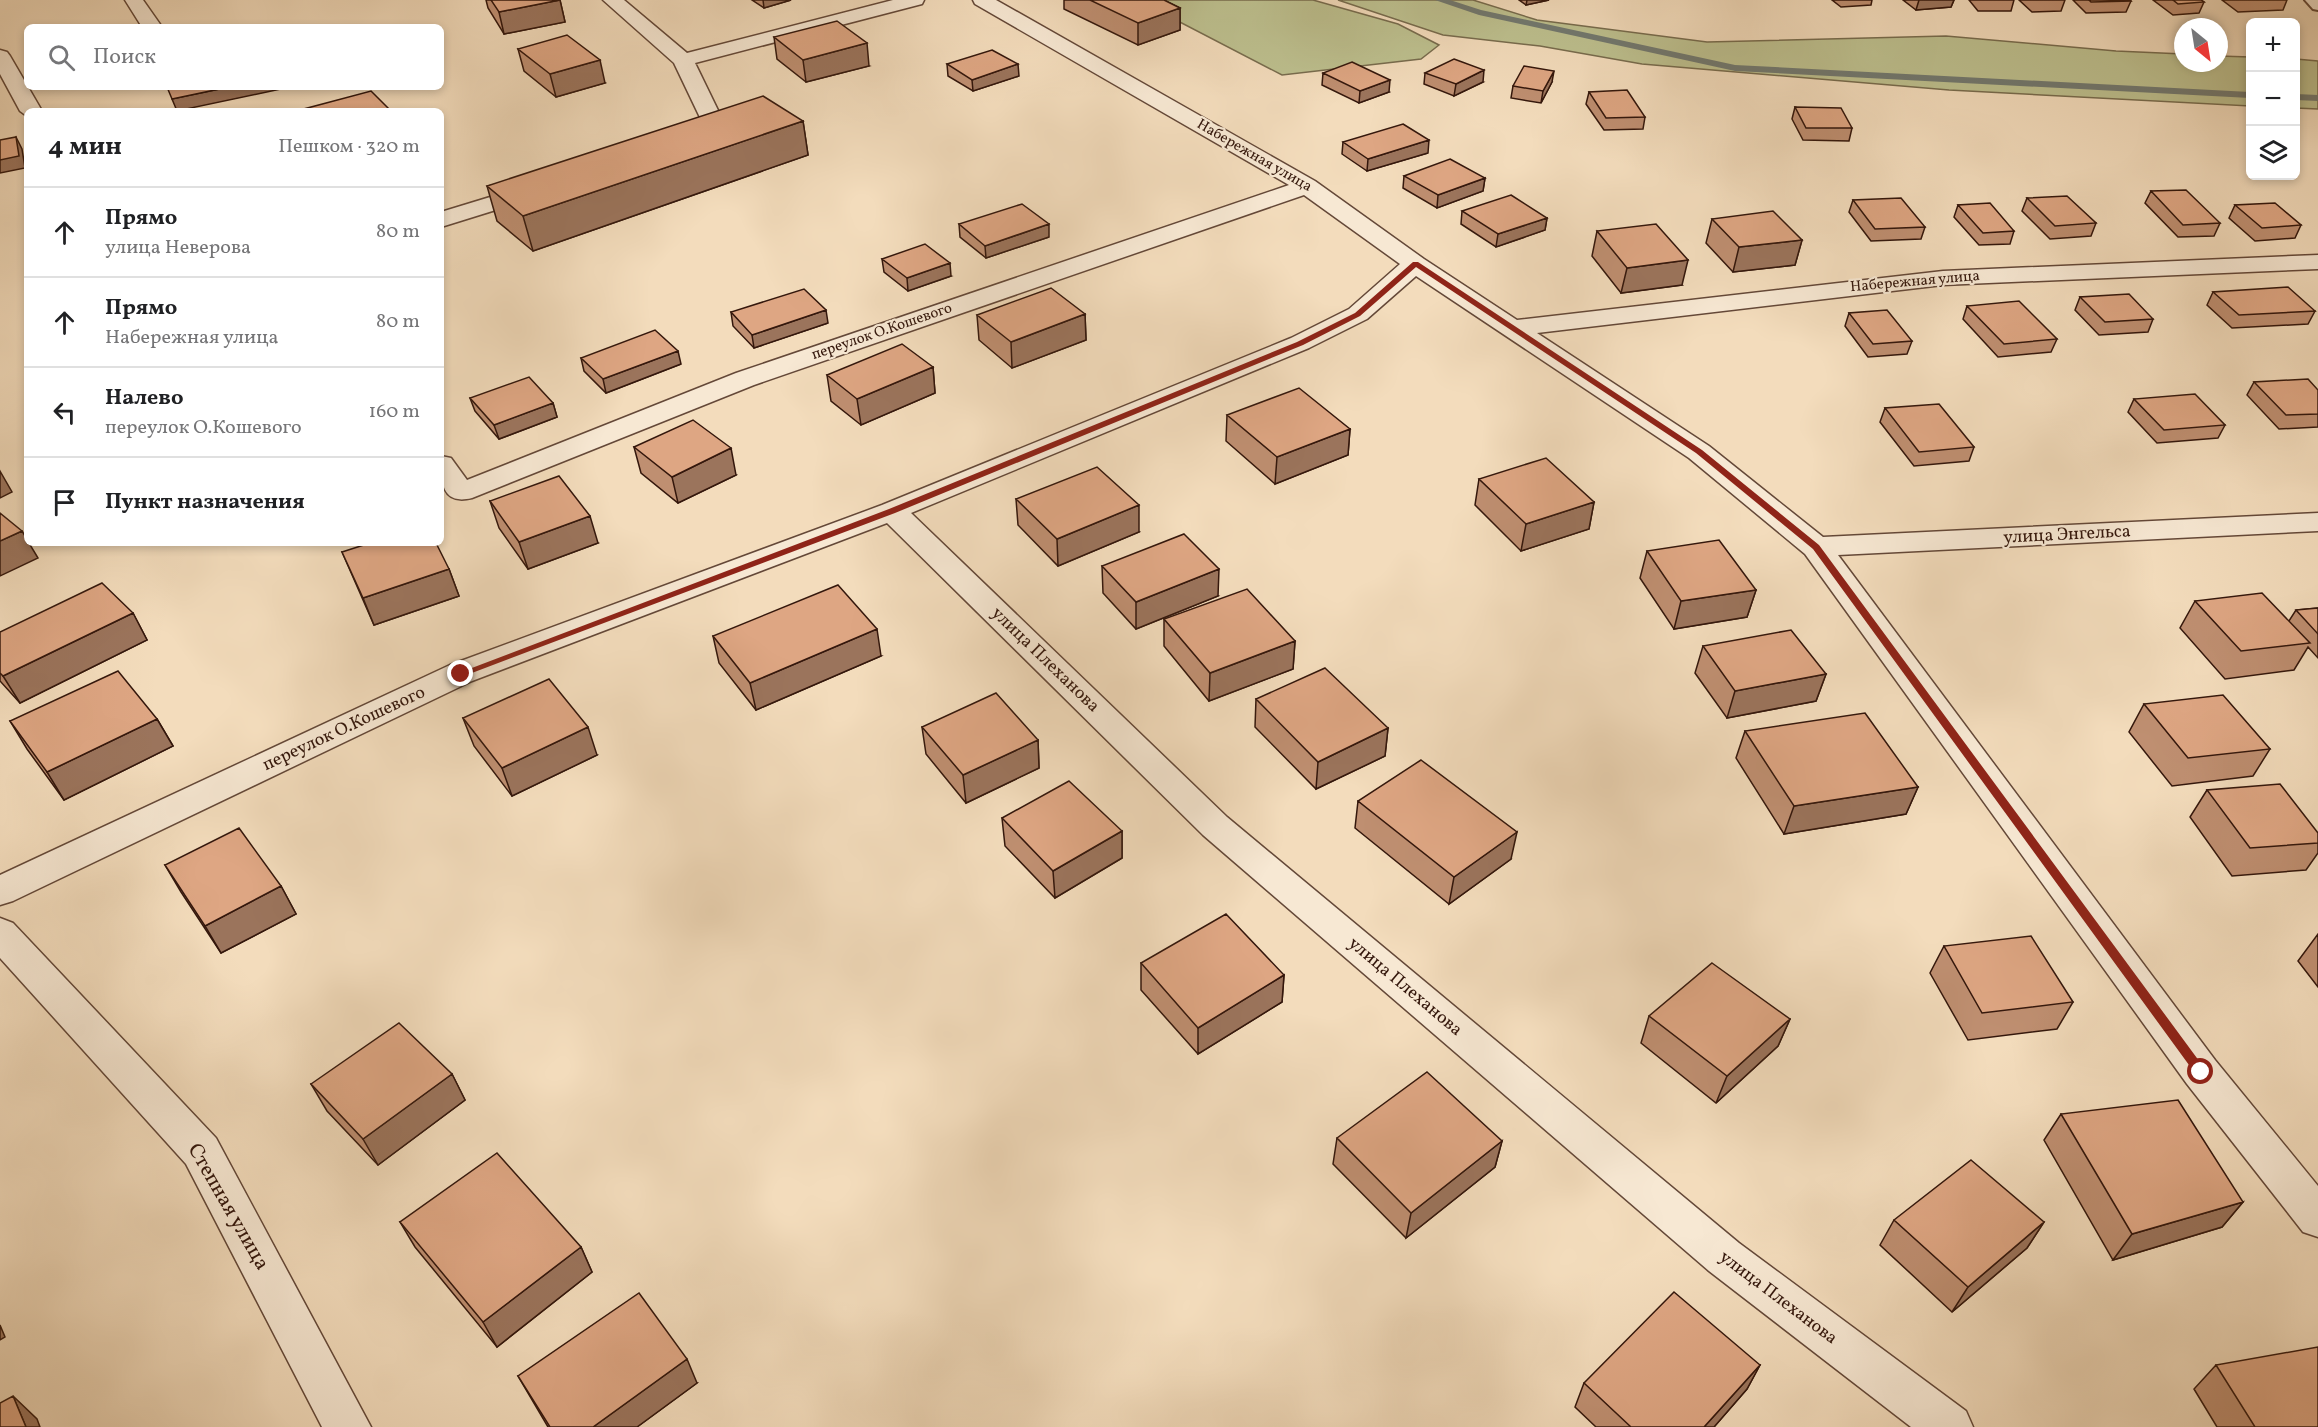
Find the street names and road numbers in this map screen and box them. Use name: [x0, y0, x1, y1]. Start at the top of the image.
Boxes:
street label: Набережная улица: [1192, 114, 1316, 198]
street label: Набережная улица: [1849, 266, 1981, 298]
street label: переулок О.Кошевого: [809, 298, 955, 366]
street label: улица Энгельса: [2003, 519, 2131, 551]
street label: улица Плеханова: [985, 602, 1105, 718]
street label: переулок О.Кошевого: [258, 680, 430, 778]
street label: улица Плеханова: [1342, 932, 1468, 1042]
street label: Степная улица: [180, 1138, 276, 1276]
street label: улица Плеханова: [1714, 1245, 1842, 1351]

